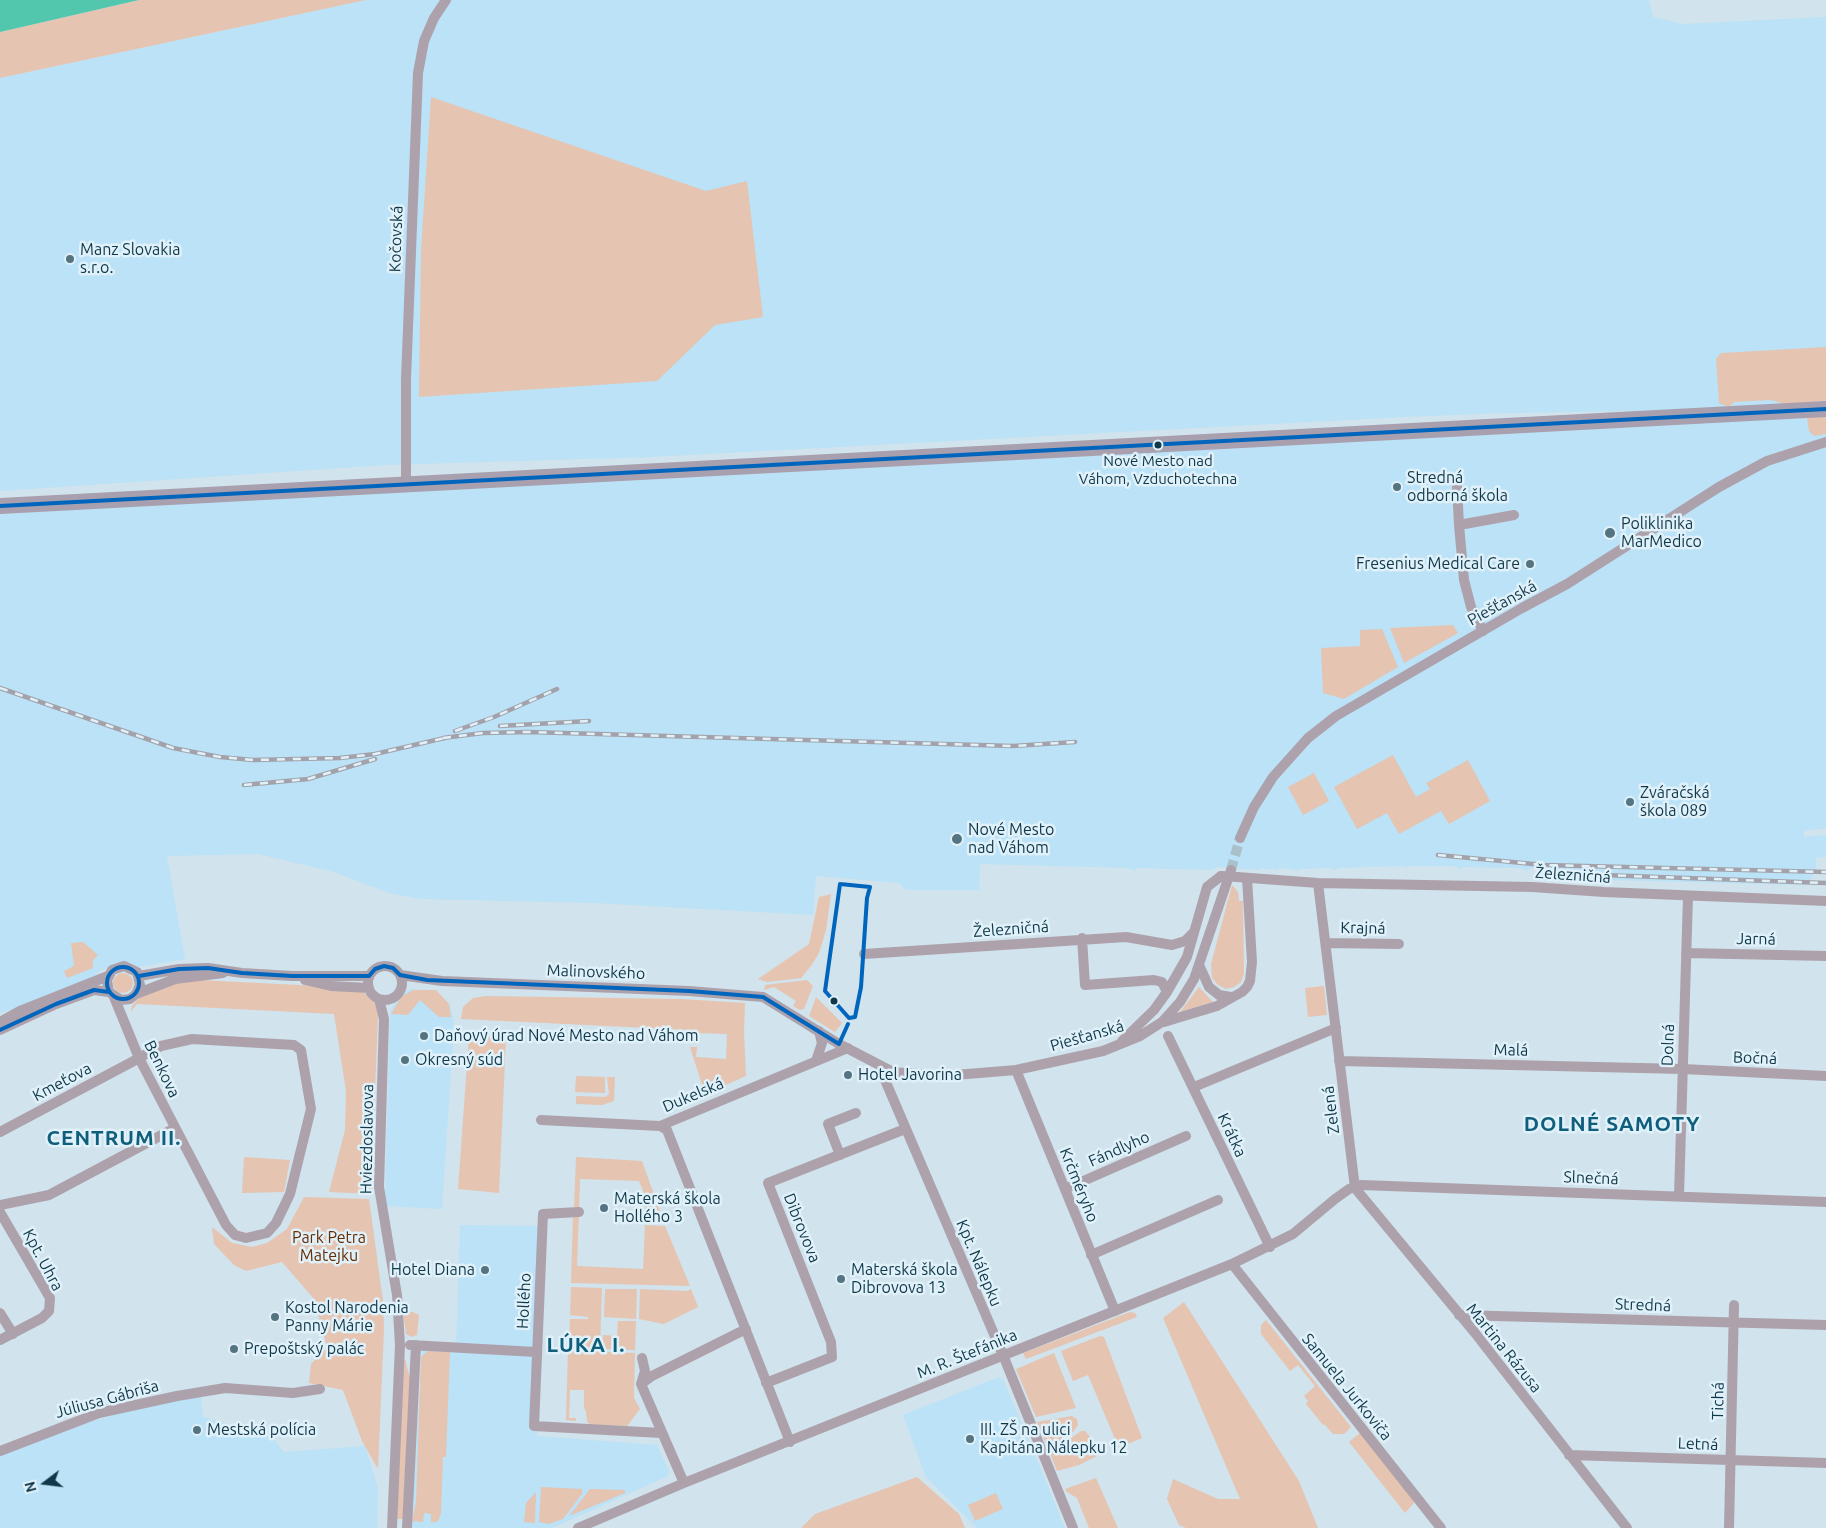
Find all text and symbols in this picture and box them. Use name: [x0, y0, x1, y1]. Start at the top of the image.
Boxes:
street label: Kočovská: [385, 205, 407, 273]
place label: Manz Slovakia s.r.o.: [80, 240, 180, 278]
marker: Manz Slovakia s.r.o.: [64, 253, 76, 265]
marker: Nové Mesto nad Váhom, Vzduchotechna: [1153, 440, 1163, 450]
place label: Nové Mesto nad Váhom, Vzduchotechna: [1079, 452, 1237, 487]
place label: Stredná odborná škola: [1407, 468, 1508, 506]
marker: Stredná odborná škola: [1391, 481, 1403, 493]
place label: Poliklinika MarMedico: [1621, 514, 1702, 552]
marker: Poliklinika MarMedico: [1603, 526, 1617, 540]
place label: Fresenius Medical Care: [1356, 554, 1520, 574]
marker: Fresenius Medical Care: [1524, 558, 1536, 570]
street label: Piešťanská: [1464, 576, 1540, 630]
place label: Zváračská škola 089: [1640, 783, 1710, 821]
marker: Zváračská škola 089: [1624, 796, 1636, 808]
place label: Nové Mesto nad Váhom: [968, 820, 1054, 858]
marker: Nové Mesto nad Váhom: [950, 832, 964, 846]
street label: Železničná: [1534, 863, 1612, 887]
street label: Železničná: [972, 917, 1050, 941]
street label: Krajná: [1340, 918, 1386, 938]
street label: Jarná: [1736, 929, 1776, 949]
street label: Malinovského: [546, 961, 646, 983]
unlabelled marker: [829, 996, 839, 1006]
street label: Piešťanská: [1048, 1016, 1126, 1056]
street label: Dolná: [1658, 1024, 1678, 1066]
place label: Daňový úrad Nové Mesto nad Váhom: [434, 1026, 699, 1046]
marker: Daňový úrad Nové Mesto nad Váhom: [418, 1030, 430, 1042]
street label: Benkova: [140, 1037, 184, 1101]
street label: Malá: [1494, 1040, 1528, 1060]
street label: Bočná: [1733, 1048, 1777, 1068]
place label: Okresný súd: [415, 1050, 503, 1070]
marker: Okresný súd: [399, 1054, 411, 1066]
street label: Kmeťova: [29, 1059, 95, 1105]
place label: Hotel Javorina: [858, 1065, 962, 1085]
marker: Hotel Javorina: [842, 1069, 854, 1081]
street label: Dukelská: [660, 1074, 726, 1116]
street label: Hviezdoslavova: [356, 1084, 378, 1194]
street label: Zelená: [1319, 1085, 1343, 1135]
street label: Krátka: [1213, 1110, 1251, 1160]
district label: DOLNÉ SAMOTY: [1522, 1111, 1702, 1137]
district label: CENTRUM II.: [45, 1125, 183, 1151]
street label: Fándlyho: [1085, 1127, 1153, 1171]
street label: Krčméryho: [1055, 1145, 1103, 1225]
street label: Slnečná: [1563, 1167, 1619, 1189]
place label: Materská škola Hollého 3: [614, 1189, 721, 1227]
street label: Dibrovova: [779, 1191, 825, 1265]
marker: Materská škola Hollého 3: [598, 1202, 610, 1214]
street label: Kpt. Nálepku: [952, 1217, 1006, 1309]
street label: Kpt. Uhra: [19, 1226, 67, 1294]
park label: Park Petra Matejku: [292, 1228, 366, 1266]
place label: Hotel Diana: [391, 1260, 475, 1280]
place label: Materská škola Dibrovova 13: [851, 1260, 958, 1298]
marker: Hotel Diana: [479, 1264, 491, 1276]
street label: Hollého: [513, 1272, 535, 1330]
marker: Materská škola Dibrovova 13: [835, 1273, 847, 1285]
street label: Stredná: [1615, 1294, 1671, 1316]
place label: Kostol Narodenia Panny Márie: [285, 1298, 409, 1336]
street label: Martina Rázusa: [1462, 1300, 1546, 1396]
marker: Kostol Narodenia Panny Márie: [269, 1311, 281, 1323]
street label: M. R. Štefánika: [914, 1325, 1020, 1383]
street label: Samuela Jurkoviča: [1298, 1330, 1396, 1444]
district label: LÚKA I.: [546, 1332, 626, 1358]
place label: Prepoštský palác: [244, 1339, 364, 1359]
marker: Prepoštský palác: [228, 1343, 240, 1355]
street label: Júliusa Gábriša: [53, 1376, 161, 1422]
street label: Tichá: [1708, 1382, 1728, 1420]
place label: Mestská polícia: [207, 1420, 316, 1440]
place label: III. ZŠ na ulici Kapitána Nálepku 12: [980, 1420, 1128, 1458]
marker: Mestská polícia: [191, 1424, 203, 1436]
marker: III. ZŠ na ulici Kapitána Nálepku 12: [964, 1433, 976, 1445]
street label: Letná: [1677, 1434, 1719, 1454]
north arrow: [20, 1458, 70, 1508]
text: N: [21, 1480, 40, 1494]

